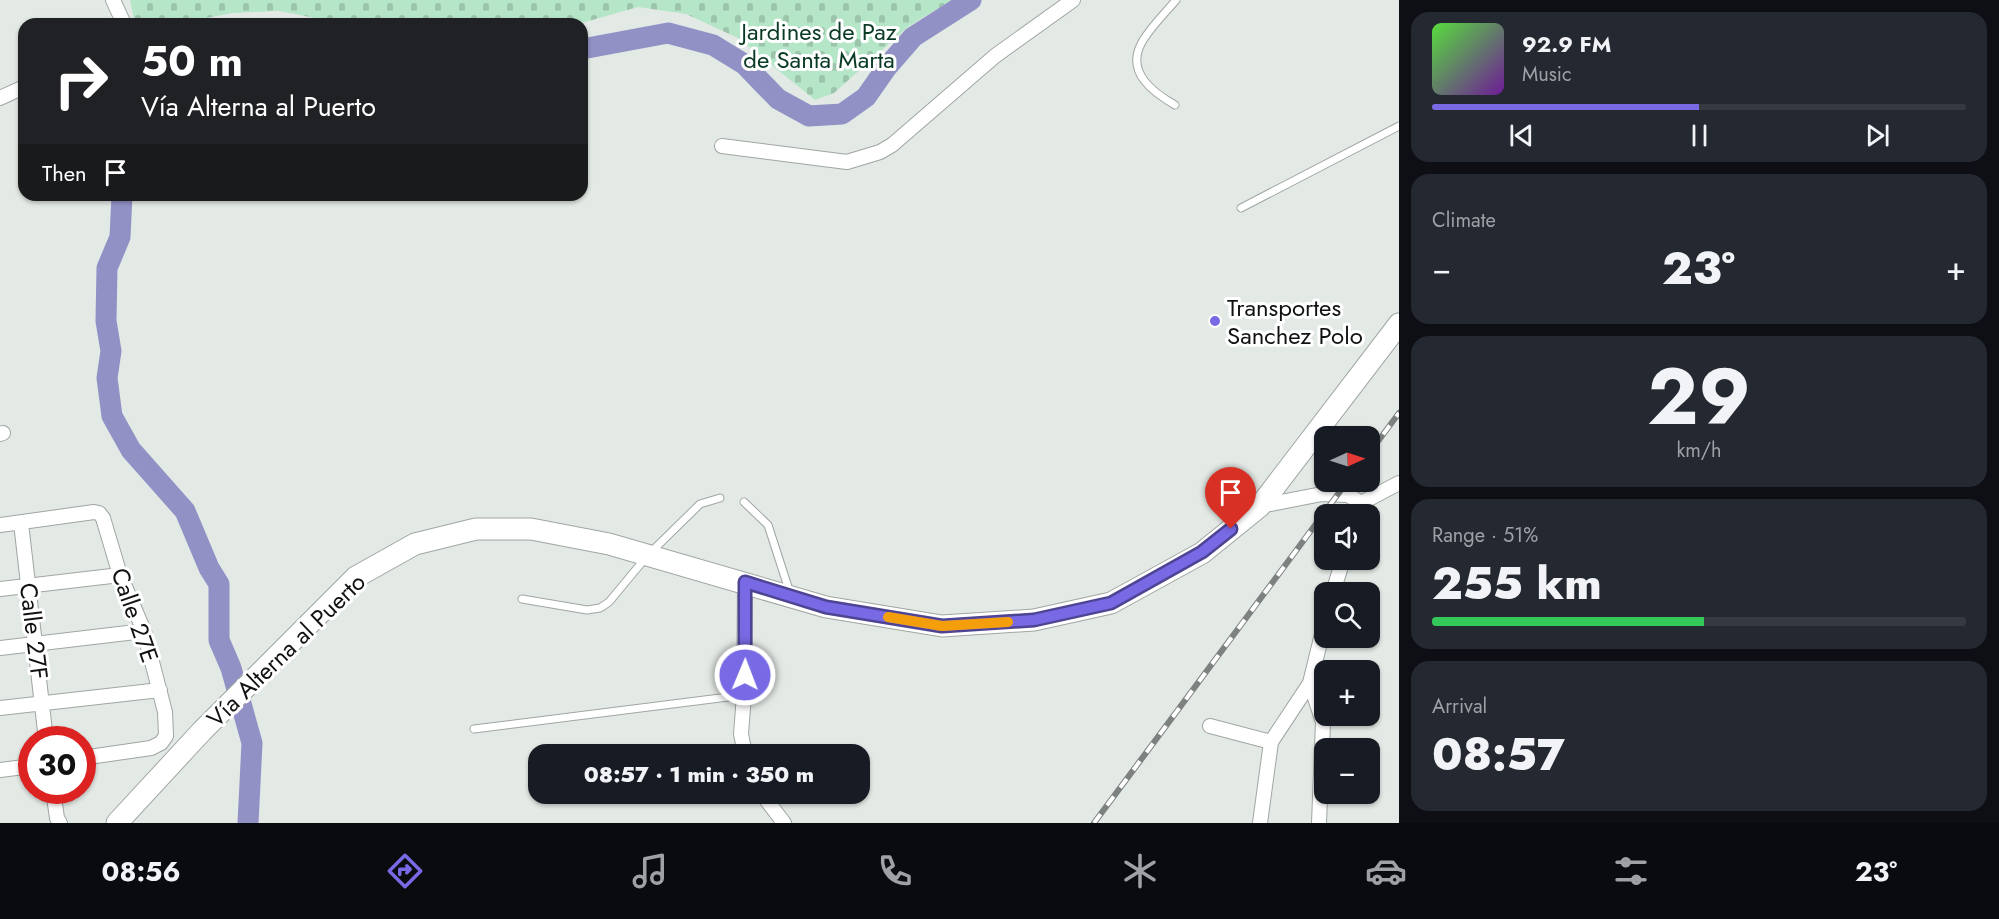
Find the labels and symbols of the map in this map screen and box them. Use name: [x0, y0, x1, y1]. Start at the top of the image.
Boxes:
park label: Jardines de Paz de Santa Marta: [738, 14, 897, 77]
place label: Transportes Sanchez Polo: [1227, 290, 1363, 353]
marker: Transportes Sanchez Polo: [1208, 314, 1222, 328]
north arrow: [1314, 426, 1380, 492]
pin: [1205, 467, 1256, 529]
street label: Calle 27E: [102, 563, 168, 667]
street label: Vía Alterna al Puerto: [199, 565, 373, 735]
street label: Calle 27F: [11, 581, 57, 681]
position arrow: [713, 643, 777, 707]
speed limit sign: 30: [18, 726, 96, 804]

